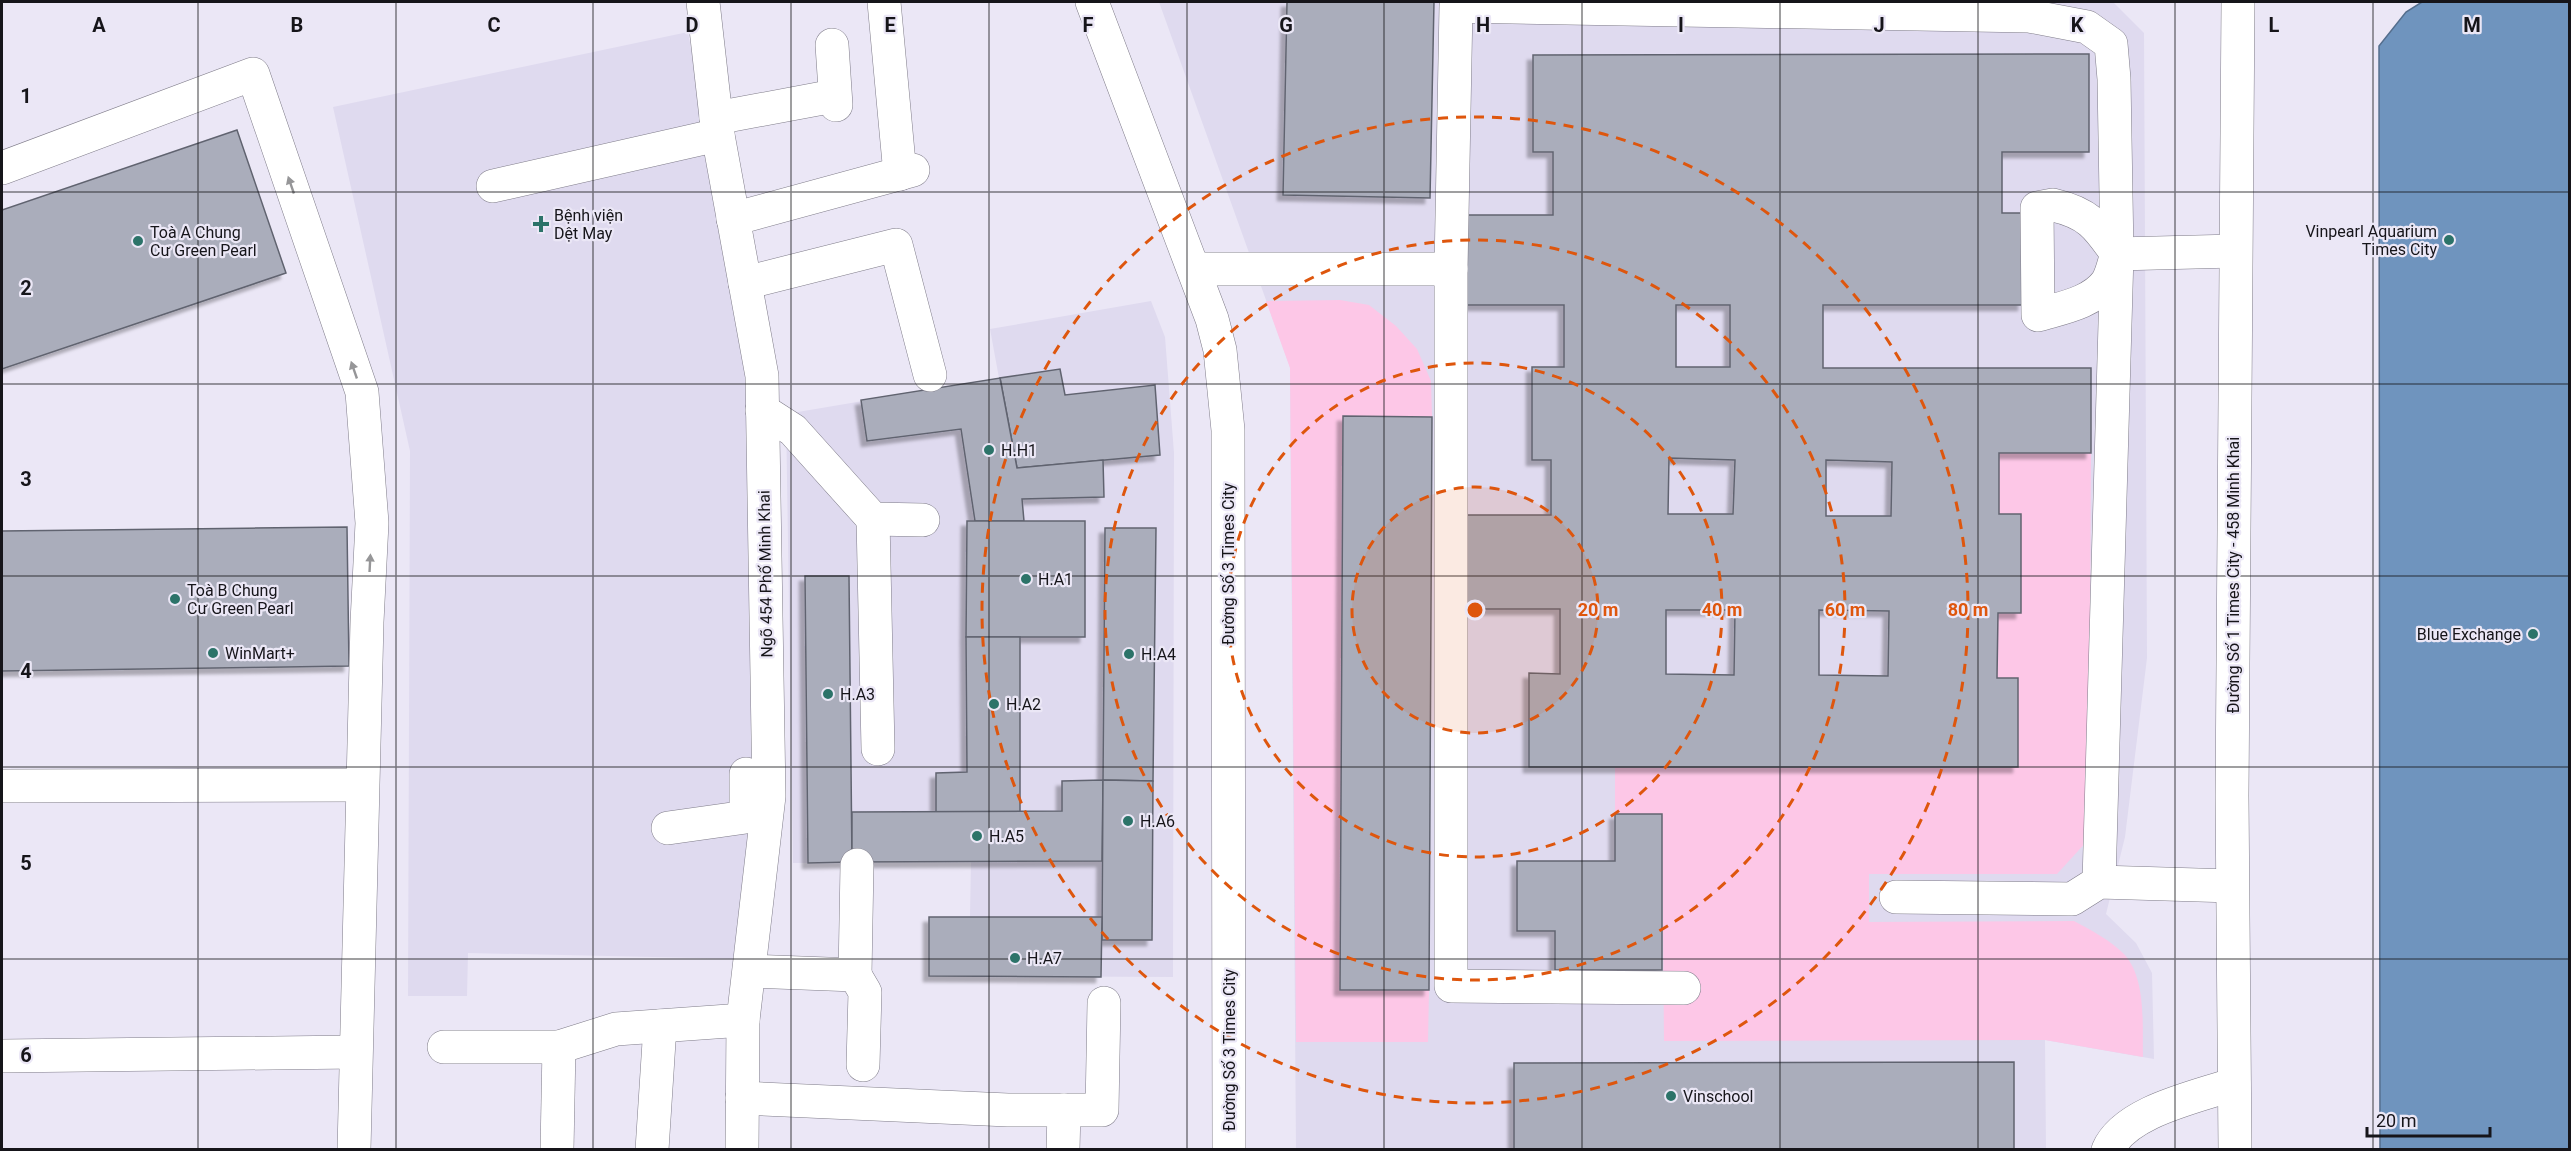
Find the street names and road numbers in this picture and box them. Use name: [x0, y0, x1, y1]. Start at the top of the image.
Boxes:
street label: Đường Số 1 Times City - 458 Minh Khai: [2224, 437, 2243, 713]
street label: Đường Số 3 Times City: [1219, 483, 1238, 645]
street label: Ngõ 454 Phố Minh Khai: [755, 490, 776, 658]
street label: Đường Số 3 Times City: [1220, 969, 1239, 1131]

